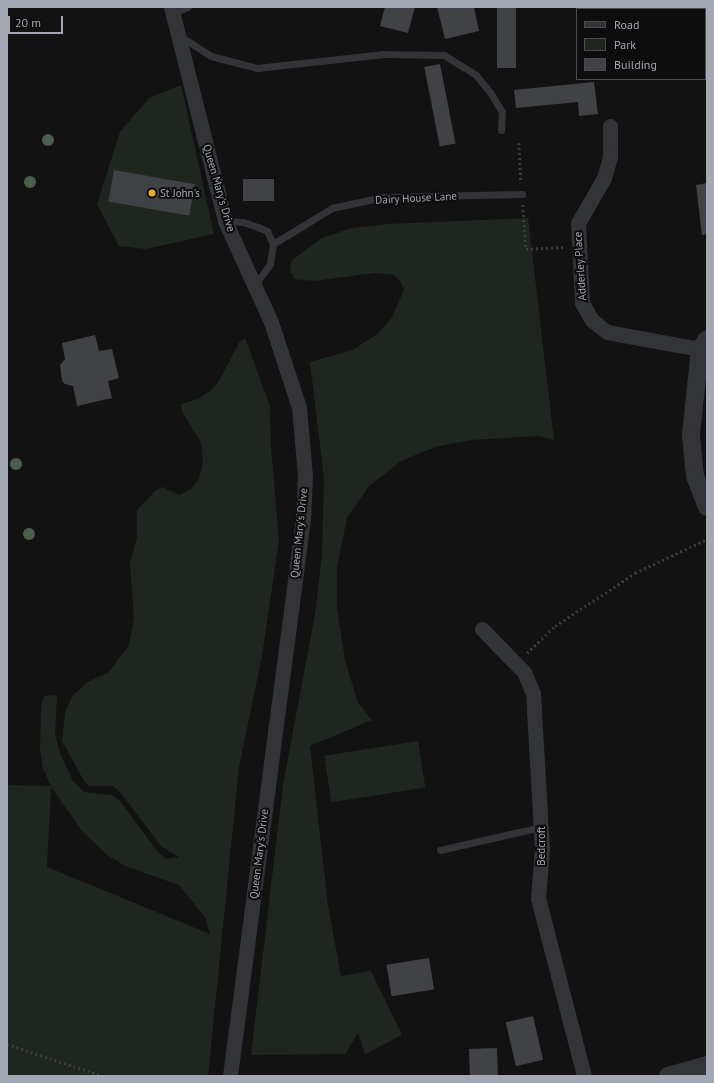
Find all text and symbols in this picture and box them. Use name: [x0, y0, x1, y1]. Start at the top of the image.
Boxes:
scale bar: [10, 8, 65, 34]
legend: [576, 8, 706, 80]
text: 20 m: [15, 15, 41, 30]
text: Road: [614, 17, 639, 32]
text: Park: [614, 37, 636, 52]
text: Building: [614, 57, 657, 72]
street label: Queen Mary's Drive: [200, 143, 238, 233]
place label: St John's: [160, 186, 200, 200]
marker: St John's: [147, 188, 157, 198]
street label: Dairy House Lane: [375, 189, 457, 207]
street label: Adderley Place: [571, 231, 589, 301]
street label: Queen Mary's Drive: [288, 487, 310, 579]
street label: Queen Mary's Drive: [247, 808, 271, 900]
street label: Bedcroft: [534, 826, 548, 866]

